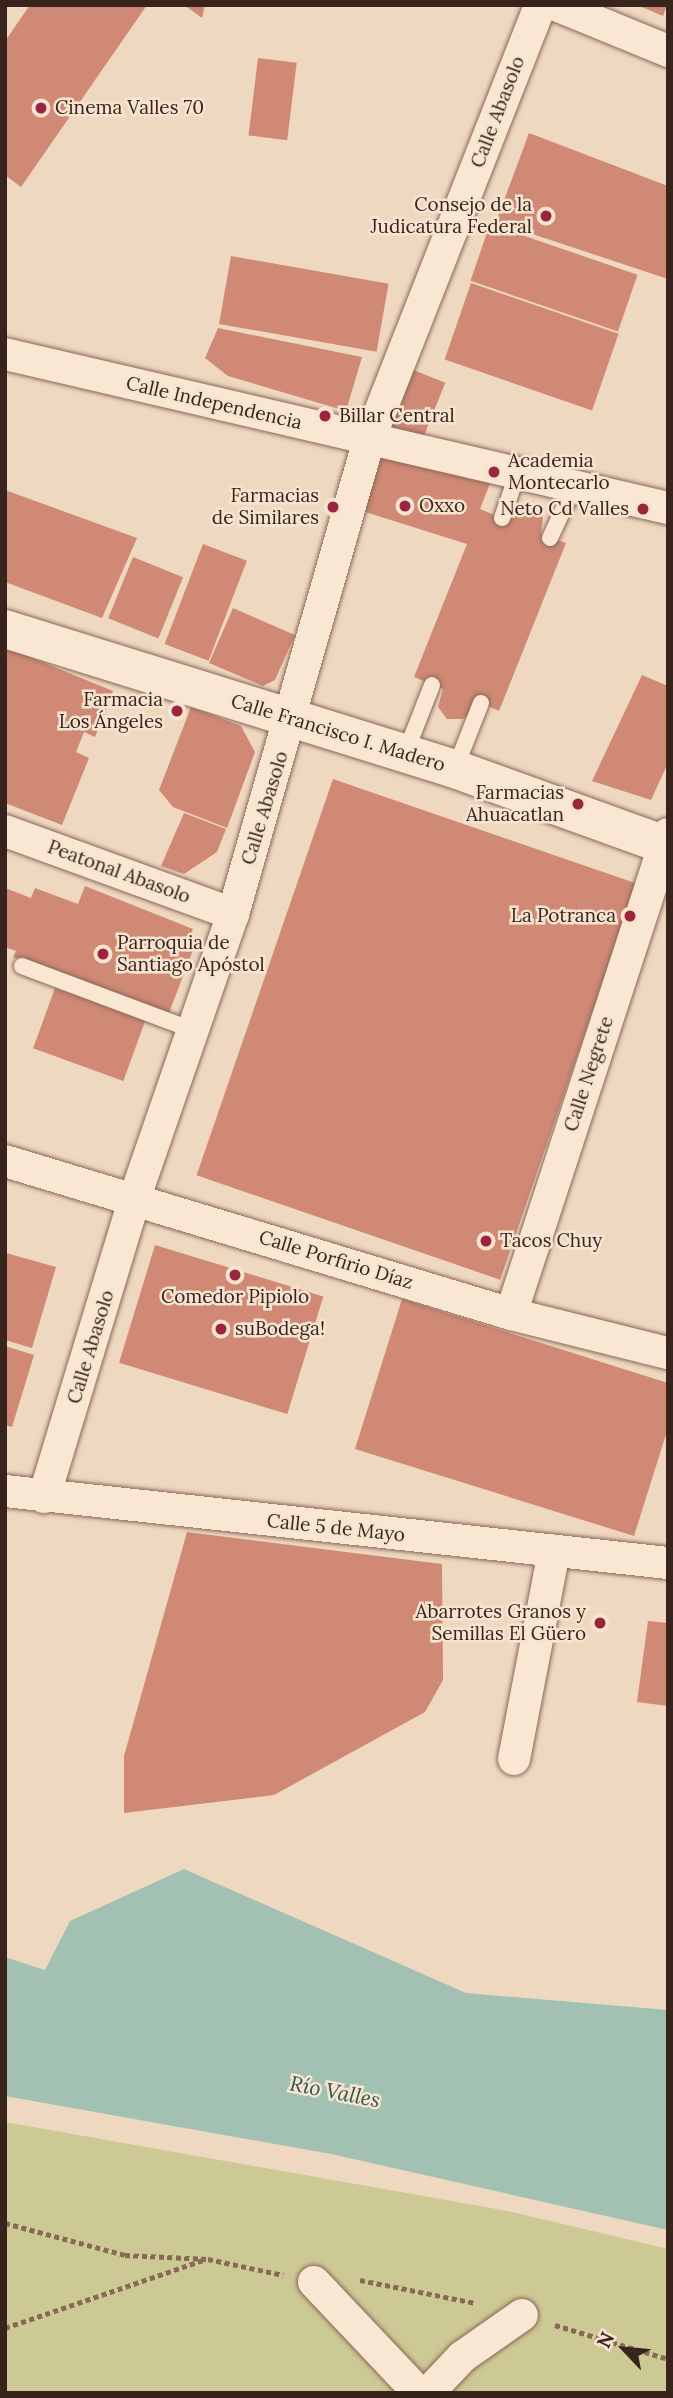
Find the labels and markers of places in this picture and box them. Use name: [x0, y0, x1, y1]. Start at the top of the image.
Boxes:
place label: Cinema Valles 70: [55, 97, 204, 119]
marker: Cinema Valles 70: [33, 100, 49, 116]
place label: Consejo de la Judicatura Federal: [370, 194, 532, 238]
marker: Consejo de la Judicatura Federal: [538, 208, 554, 224]
place label: Billar Central: [339, 405, 455, 427]
marker: Billar Central: [317, 408, 333, 424]
place label: Academia Montecarlo: [508, 450, 610, 494]
marker: Academia Montecarlo: [486, 464, 502, 480]
place label: Farmacias de Similares: [212, 485, 319, 529]
place label: Oxxo: [419, 495, 465, 517]
marker: Oxxo: [397, 498, 413, 514]
place label: Neto Cd Valles: [500, 498, 629, 520]
marker: Farmacias de Similares: [325, 499, 341, 515]
marker: Neto Cd Valles: [635, 501, 651, 517]
place label: Farmacia Los Ángeles: [59, 689, 163, 733]
marker: Farmacia Los Ángeles: [169, 703, 185, 719]
place label: Farmacias Ahuacatlan: [466, 782, 564, 826]
marker: Farmacias Ahuacatlan: [570, 796, 586, 812]
place label: La Potranca: [511, 905, 616, 927]
marker: La Potranca: [622, 908, 638, 924]
place label: Parroquia de Santiago Apóstol: [117, 932, 265, 976]
marker: Parroquia de Santiago Apóstol: [95, 946, 111, 962]
place label: Tacos Chuy: [500, 1230, 602, 1252]
marker: Tacos Chuy: [478, 1233, 494, 1249]
marker: Comedor Pipiolo: [227, 1267, 243, 1283]
place label: Comedor Pipiolo: [161, 1286, 309, 1308]
place label: suBodega!: [235, 1318, 325, 1340]
marker: suBodega!: [213, 1321, 229, 1337]
place label: Abarrotes Granos y Semillas El Güero: [416, 1601, 586, 1645]
marker: Abarrotes Granos y Semillas El Güero: [592, 1615, 608, 1631]

